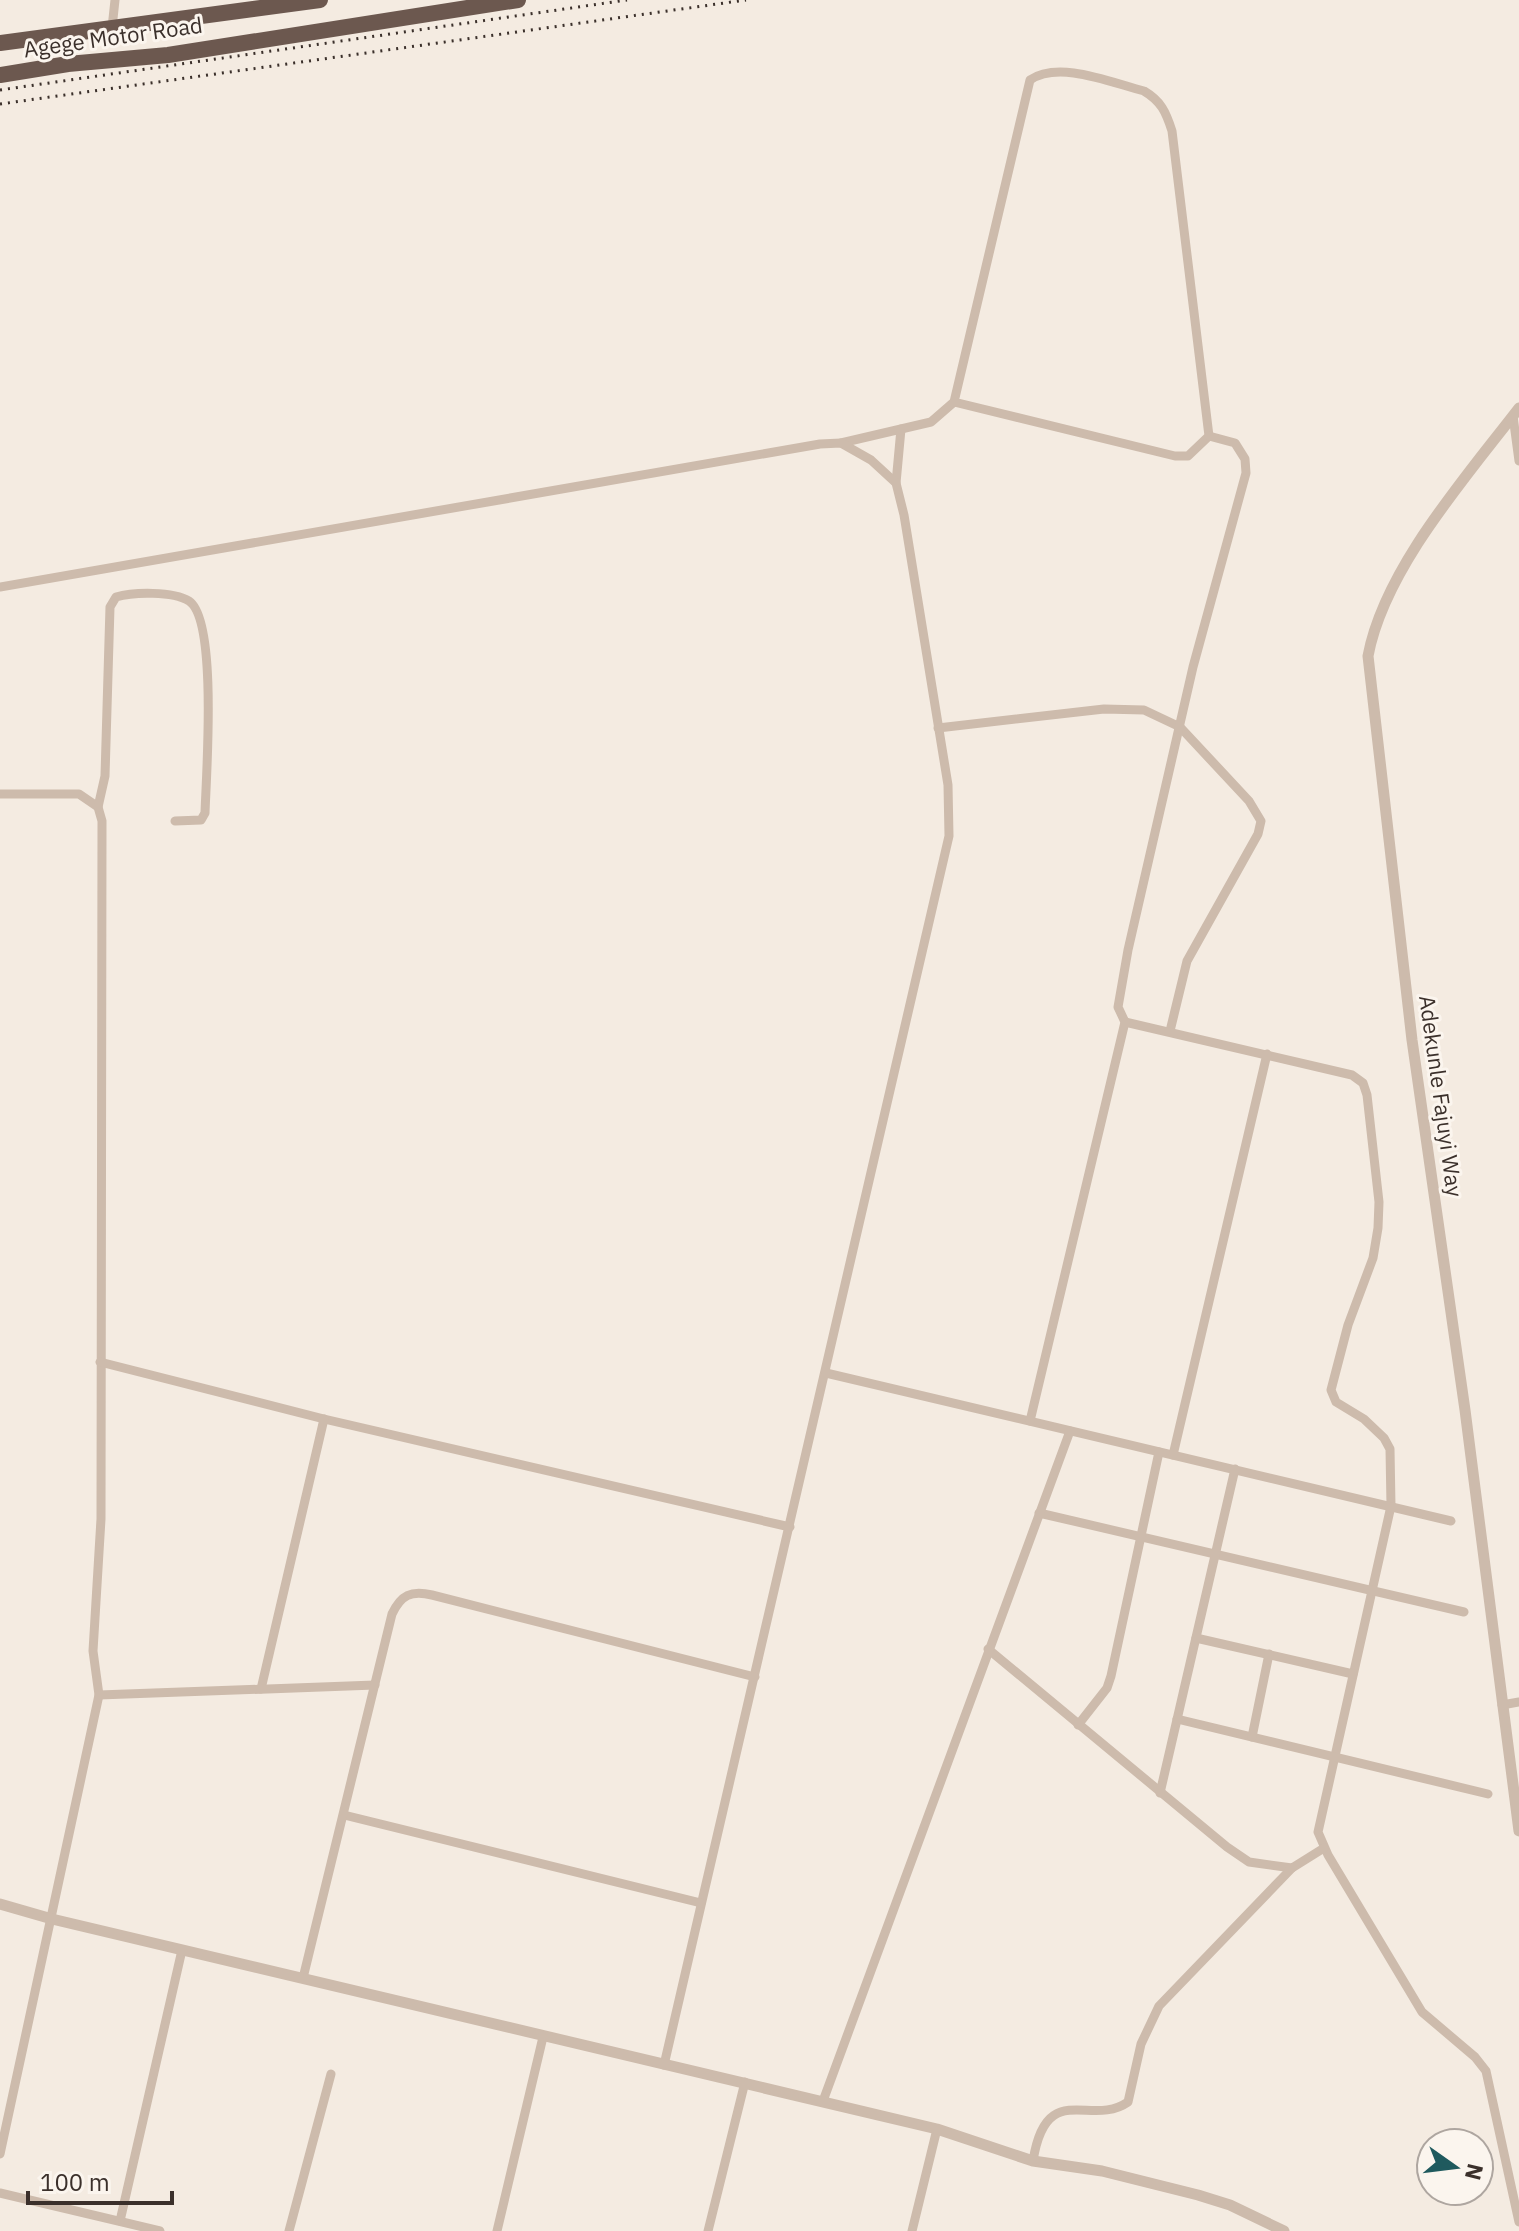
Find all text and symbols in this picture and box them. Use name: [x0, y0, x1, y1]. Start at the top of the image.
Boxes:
street label: Agege Motor Road: [22, 10, 204, 63]
street label: Adekunle Fajuyi Way: [1413, 993, 1470, 1199]
north arrow: [1415, 2127, 1495, 2207]
scale bar: [28, 2155, 172, 2205]
text: N: [1459, 2161, 1491, 2183]
text: 100 m: [40, 2166, 110, 2198]

